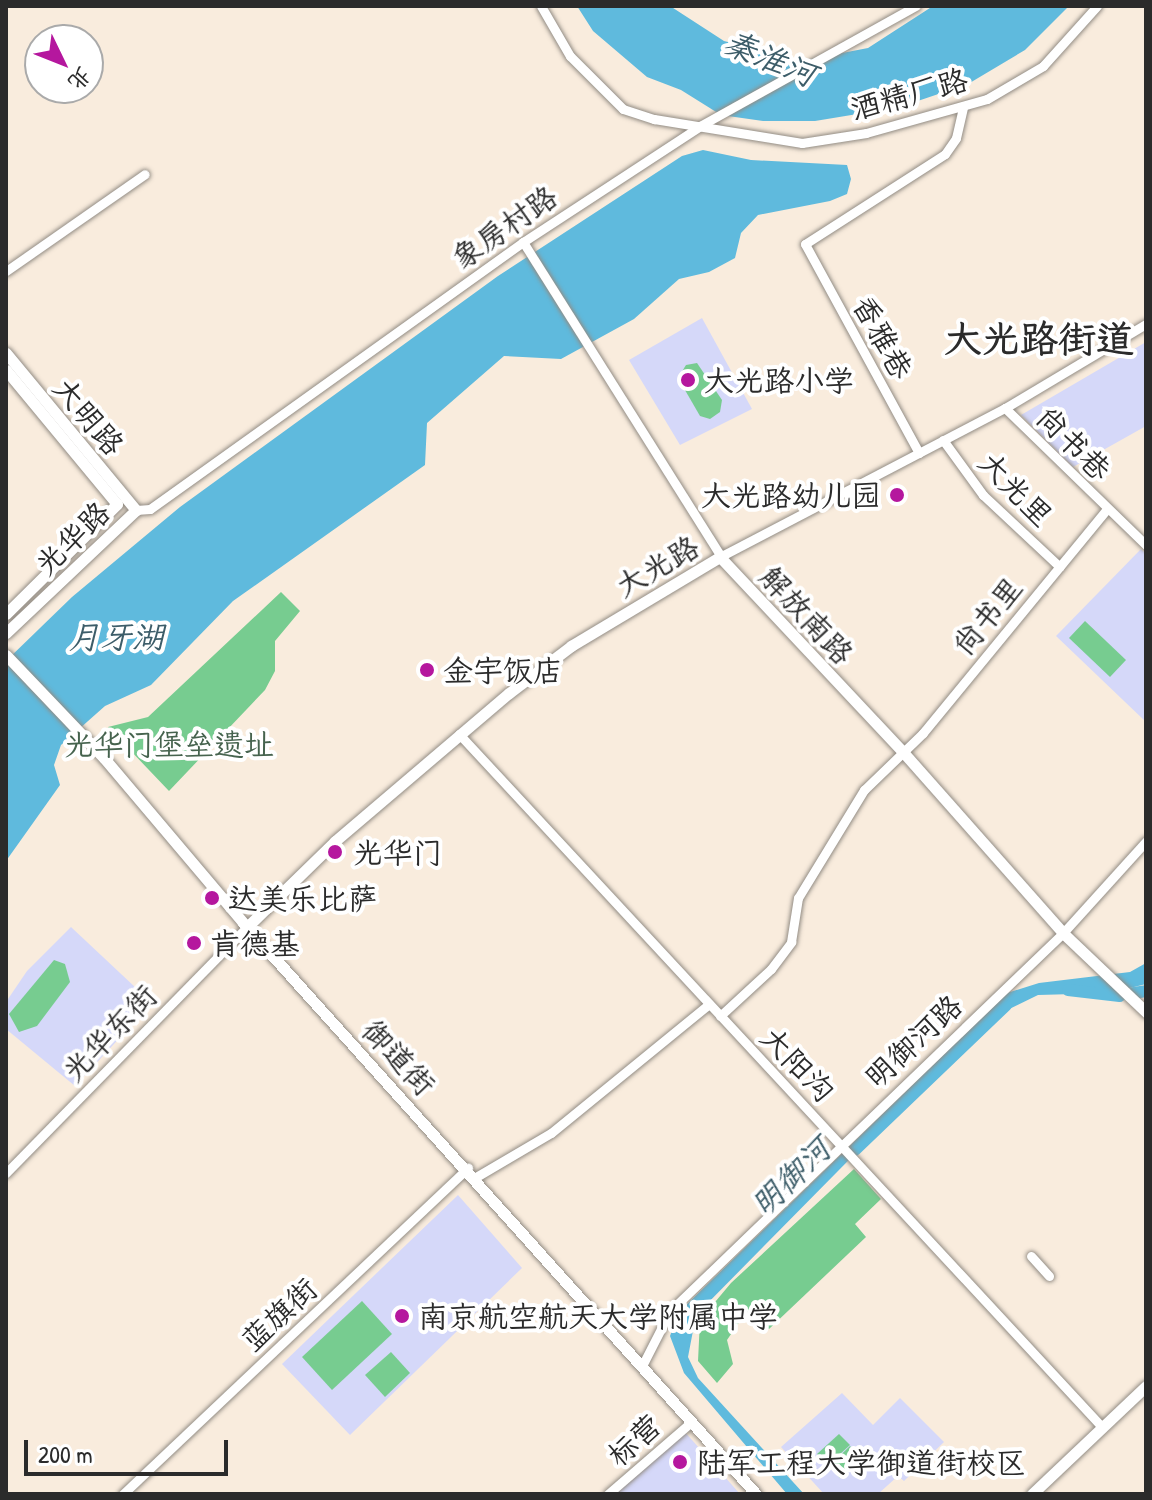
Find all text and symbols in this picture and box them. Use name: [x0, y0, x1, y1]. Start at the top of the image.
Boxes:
water label: 秦淮河: [718, 23, 822, 95]
north arrow: [24, 24, 104, 104]
text: 北: [62, 61, 99, 97]
street label: 酒精厂路: [846, 61, 972, 127]
street label: 象房村路: [445, 178, 563, 276]
street label: 香雅巷: [845, 289, 921, 385]
district label: 大光路街道: [944, 316, 1134, 362]
place label: 大光路小学: [704, 362, 854, 398]
street label: 大明路: [46, 370, 132, 462]
marker: 大光路小学: [679, 371, 697, 389]
street label: 尚书巷: [1029, 398, 1119, 488]
street label: 大光里: [972, 444, 1060, 534]
place label: 大光路幼儿园: [701, 477, 881, 513]
marker: 大光路幼儿园: [888, 486, 906, 504]
street label: 光华路: [27, 494, 117, 582]
street label: 大光路: [609, 528, 705, 604]
street label: 解放南路: [753, 559, 861, 671]
street label: 尚书里: [944, 570, 1030, 662]
water label: 月牙湖: [68, 618, 164, 656]
place label: 金宇饭店: [443, 652, 563, 688]
marker: 金宇饭店: [418, 661, 436, 679]
park label: 光华门堡垒遗址: [64, 726, 274, 762]
place label: 光华门: [353, 834, 443, 870]
marker: 光华门: [324, 841, 346, 863]
place label: 达美乐比萨: [228, 880, 378, 916]
marker: 达美乐比萨: [203, 889, 221, 907]
place label: 肯德基: [210, 925, 300, 961]
marker: 肯德基: [185, 934, 203, 952]
street label: 光华东街: [54, 977, 164, 1089]
street label: 明御河路: [857, 987, 969, 1095]
street label: 御道街: [355, 1012, 443, 1102]
street label: 大阳沟: [754, 1019, 842, 1109]
water label: 明御河: [743, 1130, 839, 1224]
street label: 蓝旗街: [234, 1270, 324, 1358]
place label: 南京航空航天大学附属中学: [418, 1298, 778, 1334]
marker: 南京航空航天大学附属中学: [393, 1307, 411, 1325]
street label: 标营: [600, 1407, 668, 1473]
scale bar: [28, 1424, 232, 1474]
text: 200 m: [38, 1438, 93, 1470]
place label: 陆军工程大学御道街校区: [696, 1444, 1026, 1480]
marker: 陆军工程大学御道街校区: [671, 1453, 689, 1471]

